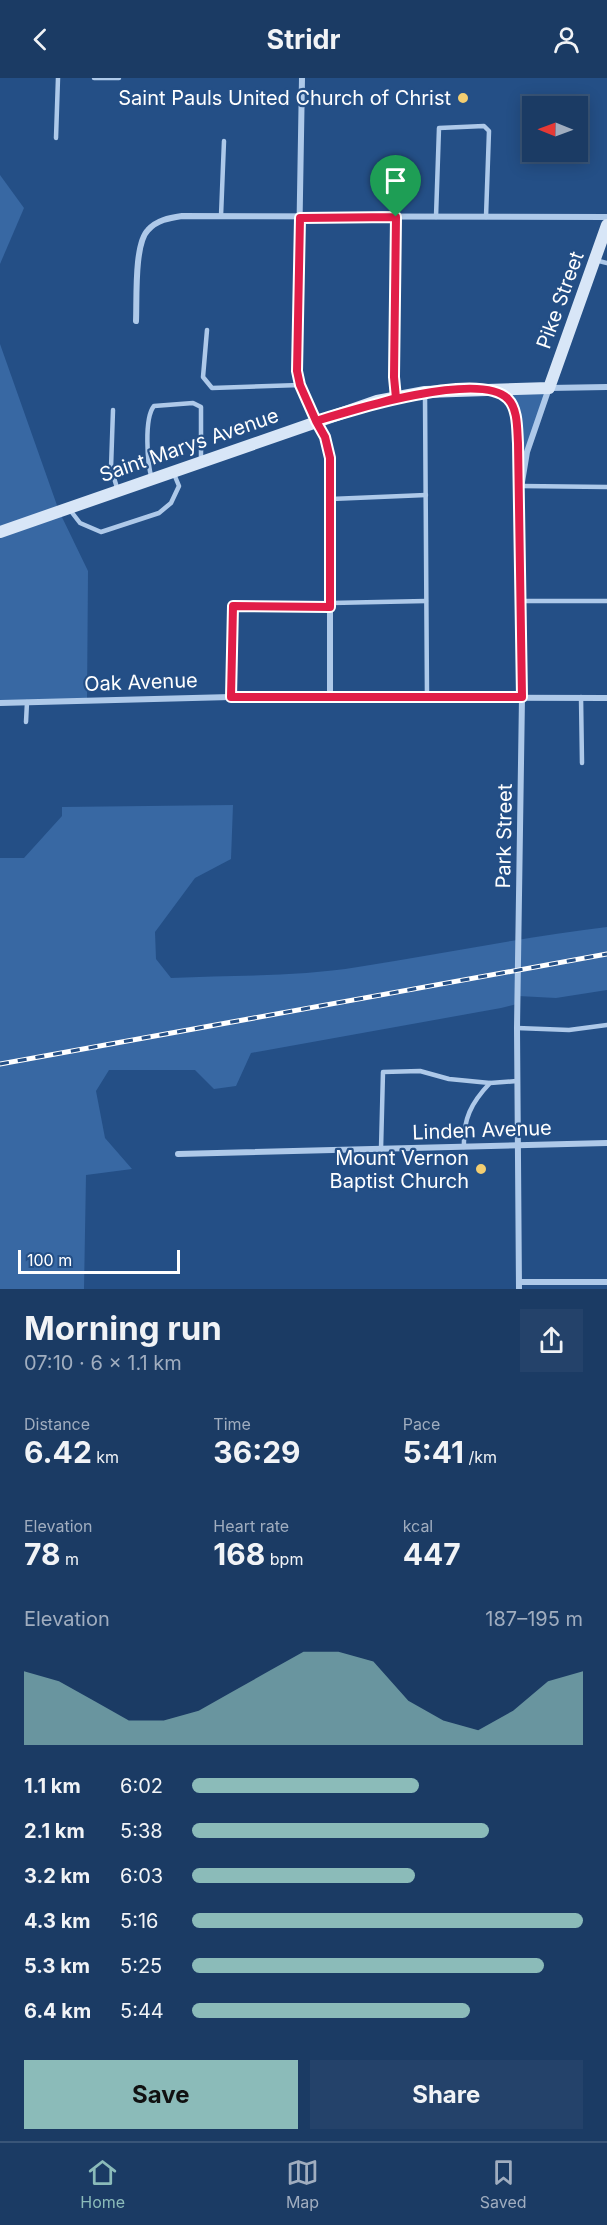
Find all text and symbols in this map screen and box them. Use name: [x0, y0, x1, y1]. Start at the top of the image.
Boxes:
icon: back: [24, 23, 57, 56]
text: Stridr: [266, 23, 341, 56]
icon: person: [550, 23, 583, 56]
place label: Saint Pauls United Church of Christ: [118, 86, 451, 110]
marker: Saint Pauls United Church of Christ: [456, 91, 470, 105]
north arrow: [522, 96, 588, 162]
map controls: [522, 96, 588, 162]
pin: [370, 155, 421, 217]
icon: arrive: [379, 164, 412, 197]
street label: Pike Street: [531, 248, 589, 352]
street label: Saint Marys Avenue: [96, 403, 282, 487]
street label: Oak Avenue: [84, 668, 198, 696]
street label: Park Street: [491, 783, 517, 889]
street label: Linden Avenue: [412, 1116, 552, 1144]
place label: Mount Vernon Baptist Church: [330, 1146, 469, 1193]
marker: Mount Vernon Baptist Church: [474, 1162, 488, 1176]
scale bar: [18, 1247, 180, 1274]
text: 100 m: [27, 1250, 72, 1270]
text: Morning run: [24, 1308, 222, 1348]
button: share: [520, 1309, 583, 1372]
text: 07:10 · 6 × 1.1 km: [24, 1351, 182, 1375]
text: Distance: [24, 1414, 90, 1434]
text: Time: [213, 1414, 251, 1434]
text: Pace: [403, 1414, 440, 1434]
text: 6.42: [24, 1434, 92, 1470]
text: 36:29: [213, 1434, 301, 1470]
text: 5:41: [403, 1434, 464, 1470]
text: km: [92, 1447, 119, 1467]
text: /km: [464, 1447, 497, 1467]
text: Elevation: [24, 1516, 93, 1536]
text: Heart rate: [213, 1516, 289, 1536]
text: kcal: [403, 1516, 433, 1536]
text: 78: [24, 1536, 61, 1572]
text: 168: [213, 1536, 265, 1572]
text: 447: [403, 1536, 461, 1572]
text: m: [61, 1549, 79, 1569]
text: bpm: [265, 1549, 303, 1569]
text: Elevation: [24, 1607, 110, 1631]
text: 187–195 m: [485, 1607, 583, 1631]
text: 1.1 km: [24, 1774, 81, 1798]
text: 6:02: [120, 1774, 163, 1798]
text: 2.1 km: [24, 1819, 85, 1843]
text: 5:38: [120, 1819, 163, 1843]
text: 3.2 km: [24, 1864, 90, 1888]
text: 6:03: [120, 1864, 163, 1888]
text: 4.3 km: [24, 1909, 91, 1933]
text: 5:16: [120, 1909, 158, 1933]
text: 5.3 km: [24, 1954, 90, 1978]
text: 5:25: [120, 1954, 162, 1978]
text: 6.4 km: [24, 1999, 91, 2023]
text: 5:44: [120, 1999, 164, 2023]
button: Save: [24, 2060, 298, 2129]
button: Share: [310, 2060, 583, 2129]
tab: Home: [80, 2156, 125, 2212]
tab: Map: [286, 2156, 319, 2212]
tab: Saved: [480, 2156, 527, 2212]

